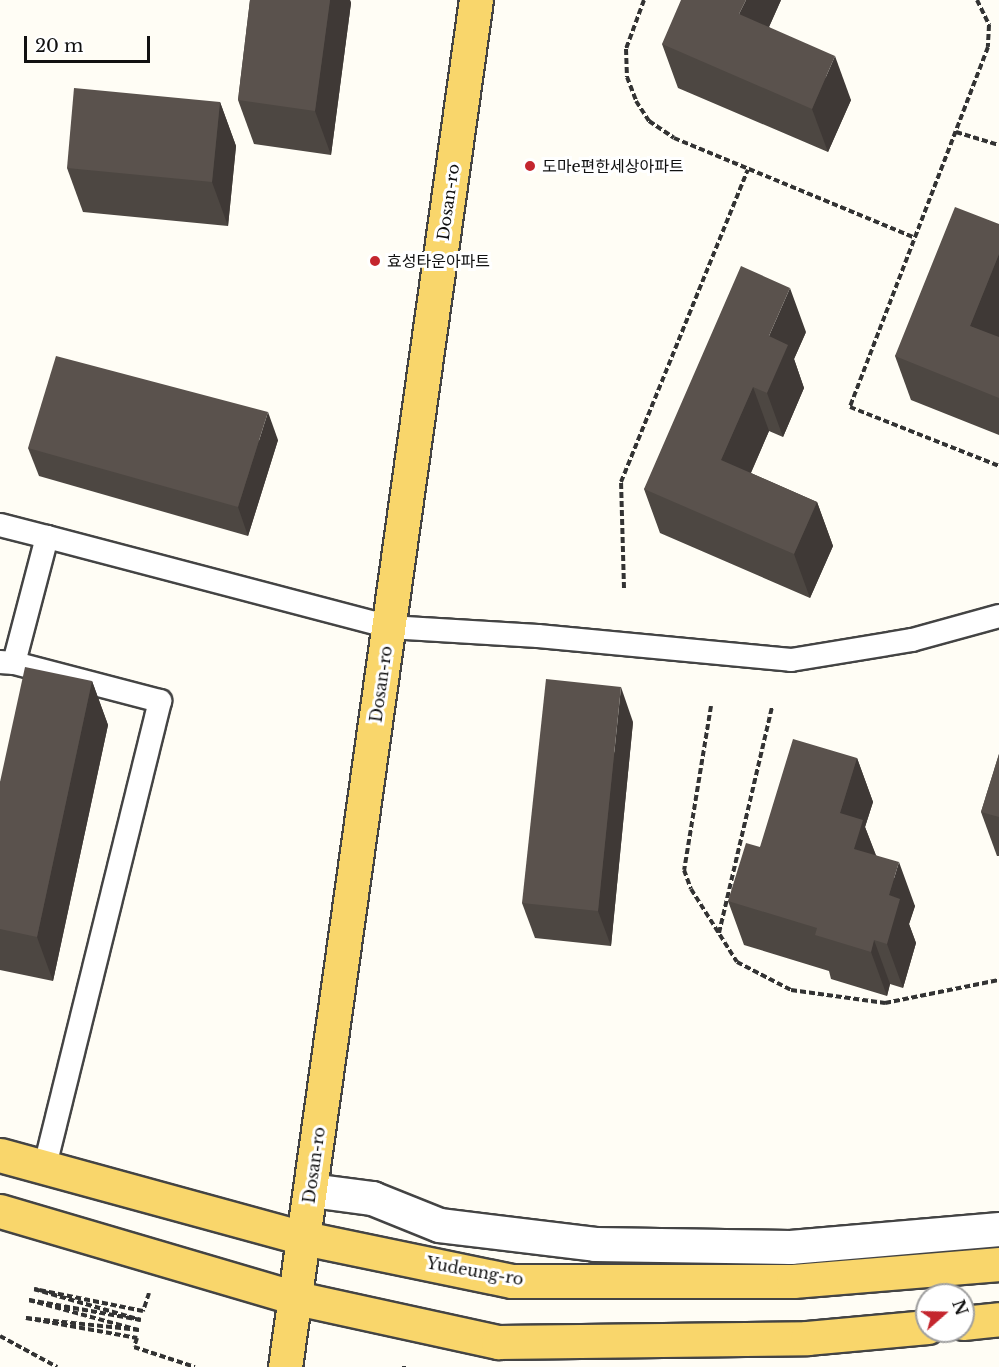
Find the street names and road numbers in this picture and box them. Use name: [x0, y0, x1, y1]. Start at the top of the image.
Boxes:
street label: Dosan-ro: [433, 162, 463, 242]
street label: Dosan-ro: [366, 644, 396, 724]
street label: Dosan-ro: [299, 1125, 329, 1205]
street label: Yudeung-ro: [425, 1253, 525, 1289]

